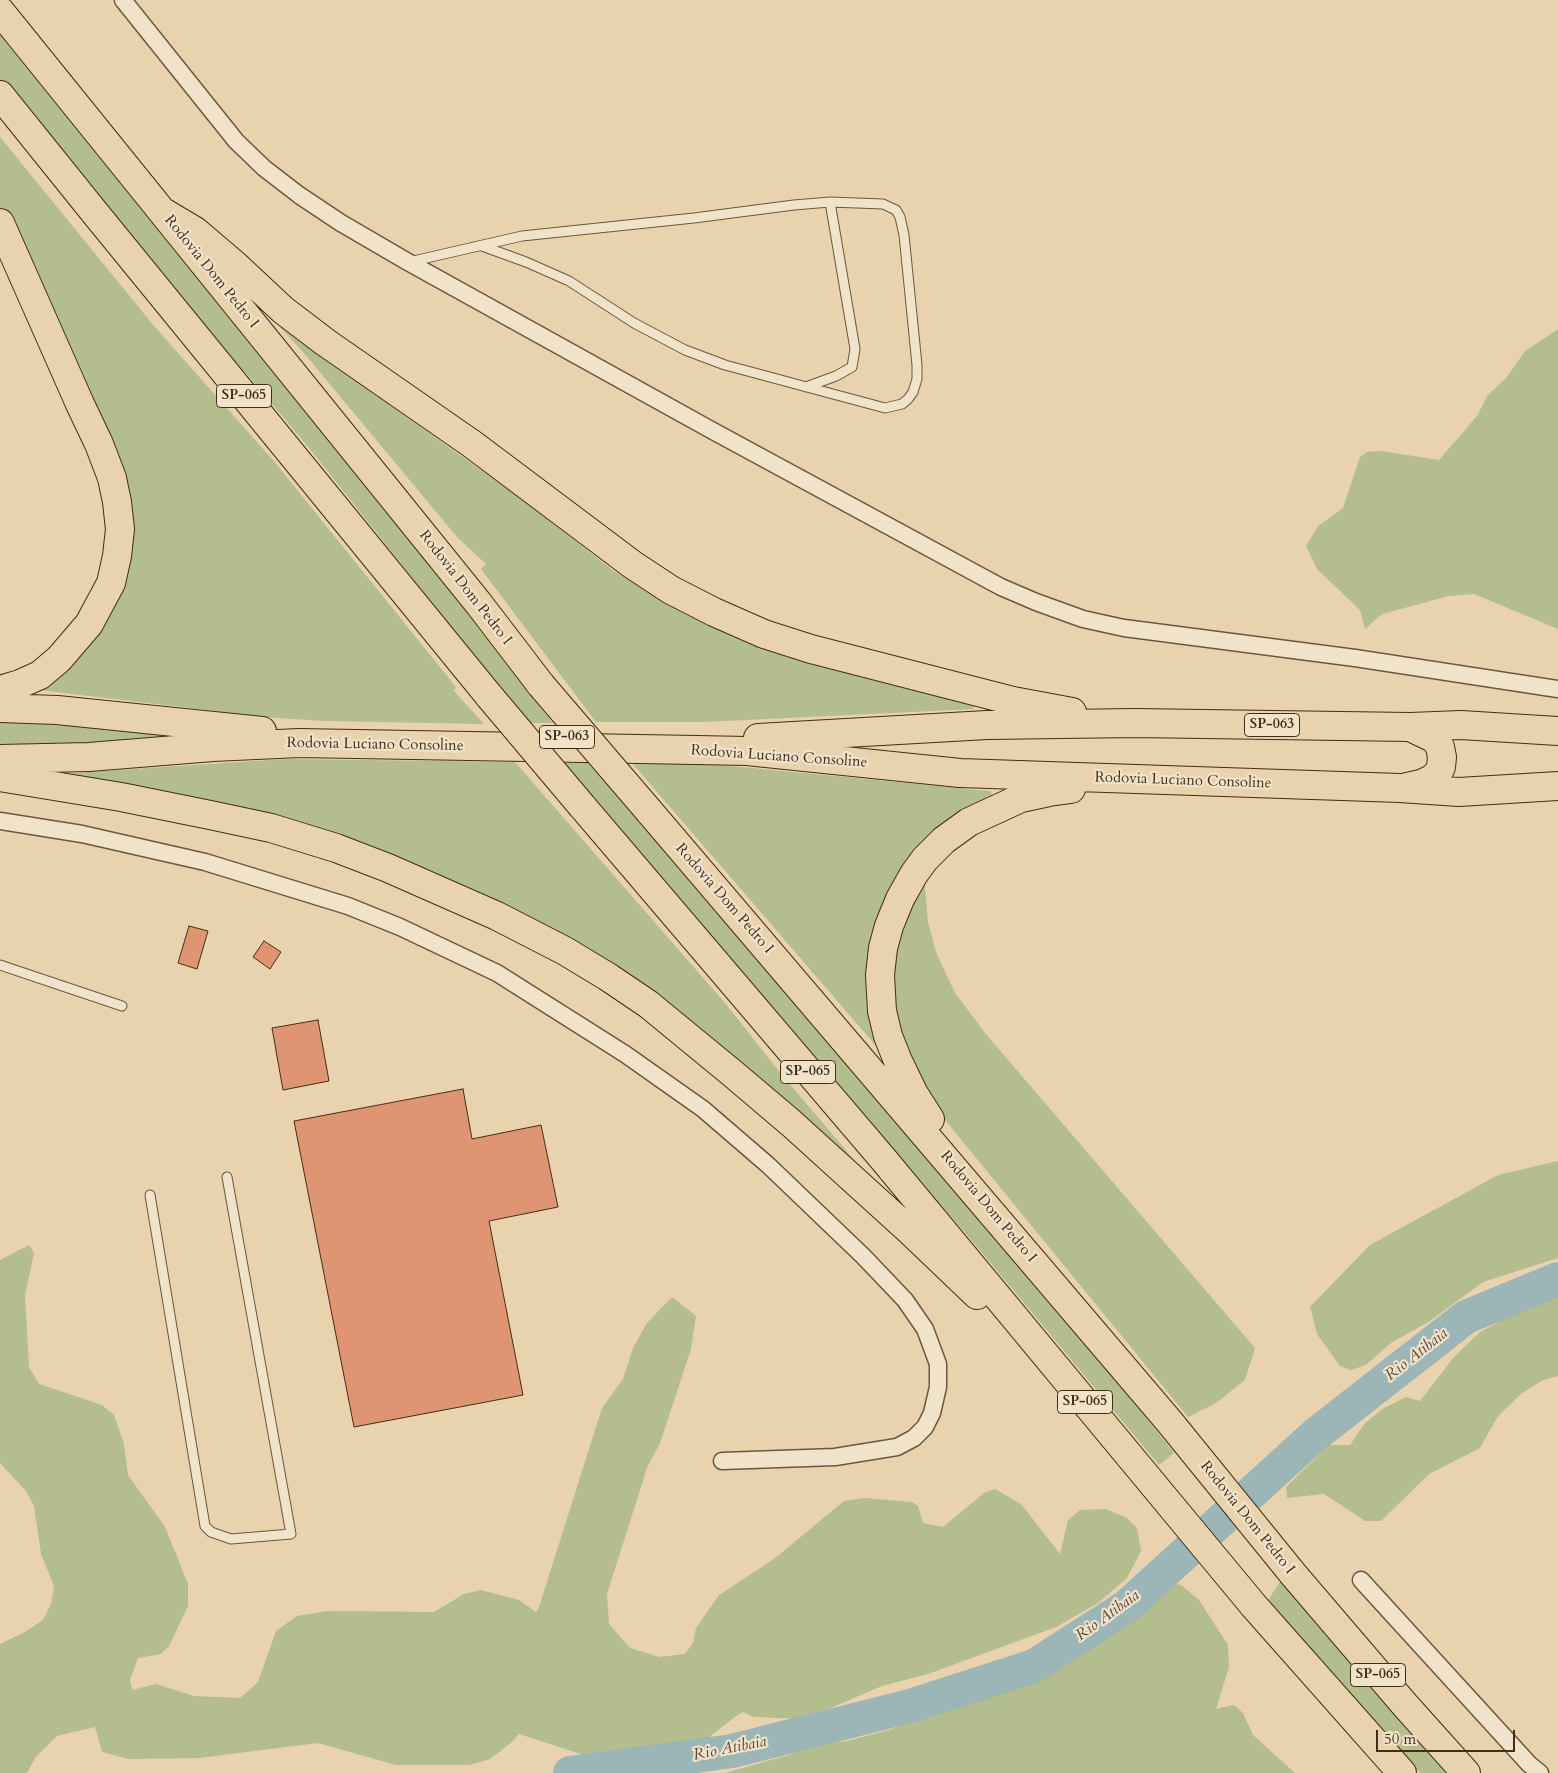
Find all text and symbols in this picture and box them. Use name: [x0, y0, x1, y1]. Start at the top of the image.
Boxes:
street label: Rodovia Dom Pedro I: [160, 212, 262, 332]
road number: SP-065: [216, 384, 272, 408]
street label: Rodovia Dom Pedro I: [415, 527, 515, 649]
road number: SP-063: [1244, 714, 1300, 736]
road number: SP-063: [540, 726, 594, 749]
street label: Rodovia Luciano Consoline: [286, 734, 464, 756]
street label: Rodovia Luciano Consoline: [690, 742, 868, 772]
street label: Rodovia Luciano Consoline: [1094, 769, 1272, 793]
street label: Rodovia Dom Pedro I: [671, 840, 777, 958]
road number: SP-065: [780, 1060, 836, 1084]
street label: Rodovia Dom Pedro I: [936, 1147, 1040, 1267]
water label: Rio Atibaia: [1382, 1325, 1452, 1385]
road number: SP-065: [1058, 1390, 1112, 1414]
street label: Rodovia Dom Pedro I: [1196, 1458, 1298, 1578]
water label: Rio Atibaia: [1072, 1586, 1144, 1646]
road number: SP-065: [1350, 1664, 1406, 1686]
scale bar: [1378, 1720, 1517, 1752]
text: 50 m: [1384, 1729, 1416, 1749]
water label: Rio Atibaia: [692, 1733, 768, 1765]

